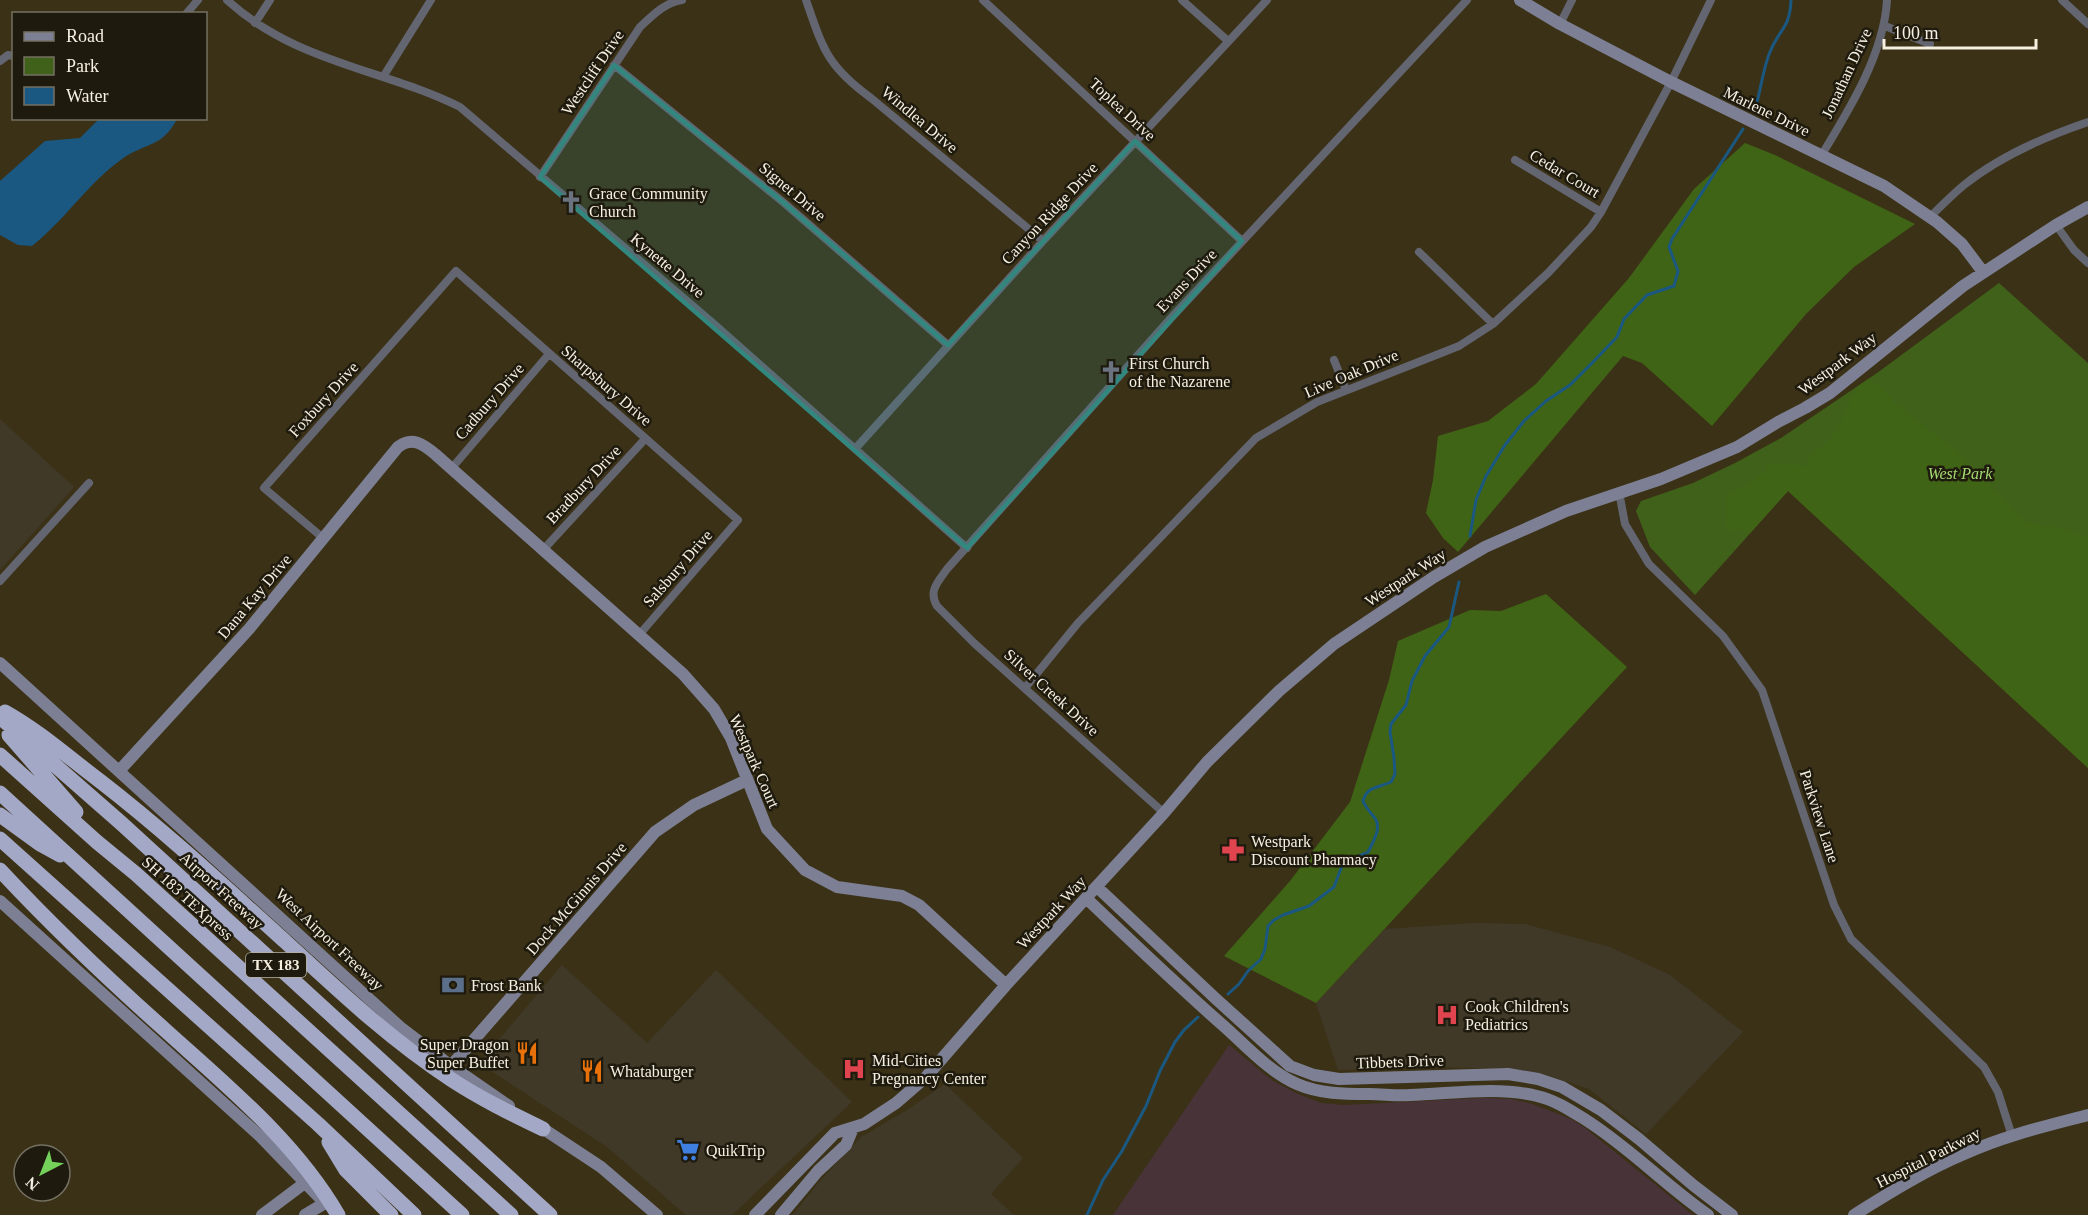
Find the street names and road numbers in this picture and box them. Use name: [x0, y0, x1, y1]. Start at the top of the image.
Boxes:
street label: Jonathan Drive: [1818, 26, 1875, 121]
street label: Westcliff Drive: [558, 27, 627, 118]
street label: Toplea Drive: [1086, 75, 1159, 145]
street label: Windlea Drive: [878, 83, 961, 156]
street label: Marlene Drive: [1721, 83, 1813, 140]
street label: Cedar Court: [1527, 146, 1603, 201]
street label: Signet Drive: [755, 159, 829, 225]
street label: Canyon Ridge Drive: [998, 159, 1101, 268]
street label: Kynette Drive: [627, 230, 708, 302]
street label: Evans Drive: [1153, 245, 1220, 315]
street label: Westpark Way: [1795, 329, 1880, 399]
street label: Sharpsbury Drive: [558, 342, 655, 430]
street label: Live Oak Drive: [1302, 346, 1401, 401]
street label: Foxbury Drive: [285, 358, 362, 441]
street label: Cadbury Drive: [452, 360, 528, 444]
street label: Bradbury Drive: [543, 442, 625, 528]
street label: Salsbury Drive: [639, 526, 716, 611]
street label: Westpark Way: [1362, 545, 1449, 611]
street label: Dana Kay Drive: [214, 551, 295, 643]
street label: Silver Creek Drive: [1001, 646, 1102, 739]
street label: Westpark Court: [725, 712, 783, 811]
street label: Parkview Lane: [1797, 768, 1843, 865]
street label: Dock McGinnis Drive: [523, 839, 630, 958]
street label: Airport Freeway: [176, 849, 267, 933]
street label: SH 183 TEXpress: [138, 853, 237, 944]
street label: Westpark Way: [1014, 873, 1090, 953]
street label: West Airport Freeway: [272, 885, 387, 994]
road number: TX 183: [246, 953, 306, 977]
street label: Tibbets Drive: [1356, 1051, 1444, 1072]
street label: Hospital Parkway: [1873, 1124, 1983, 1192]

